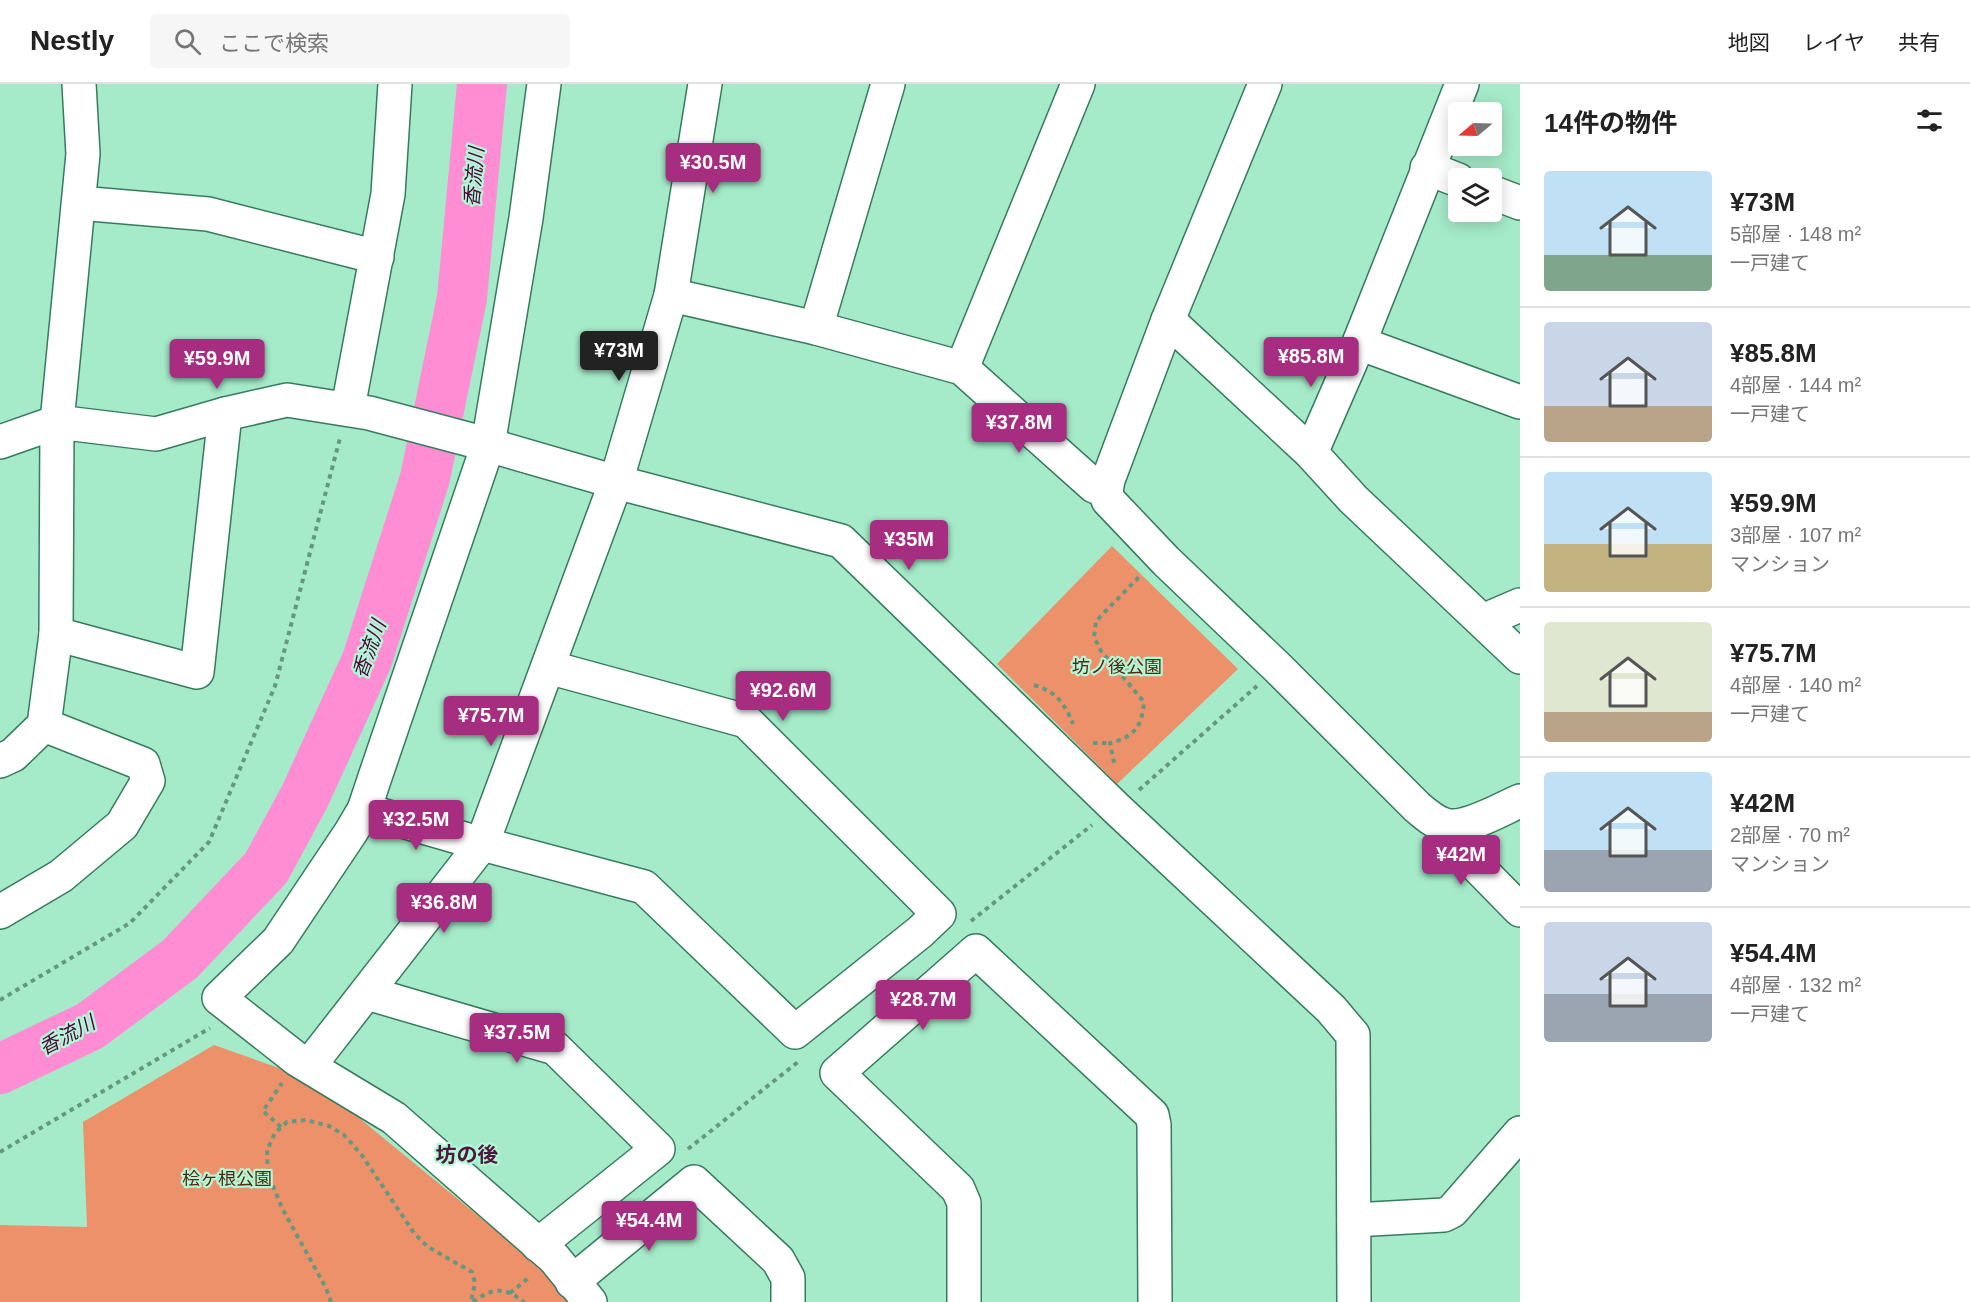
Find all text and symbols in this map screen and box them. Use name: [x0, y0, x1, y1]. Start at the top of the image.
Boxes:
search box: [150, 14, 570, 68]
text: Nestly: [30, 25, 114, 56]
icon: search: [171, 25, 204, 58]
text: ここで検索: [219, 31, 329, 56]
text: 地図: [1728, 31, 1770, 54]
text: レイヤ: [1803, 31, 1865, 54]
text: 共有: [1898, 31, 1940, 54]
north arrow: [1448, 102, 1502, 156]
map controls: [1448, 102, 1502, 222]
icon: filters: [1913, 104, 1946, 137]
text: 14件の物件: [1544, 108, 1677, 138]
pin: ¥30.5M: [664, 143, 762, 194]
water label: 香流川: [460, 144, 488, 208]
text: ¥30.5M: [680, 151, 746, 173]
button: layers: [1448, 168, 1502, 222]
text: ¥73M: [1730, 187, 1795, 217]
icon: home: [1592, 195, 1664, 267]
text: 5部屋 · 148 m²: [1730, 223, 1861, 245]
text: 一戸建て: [1730, 252, 1810, 274]
pin: ¥73M: [583, 331, 655, 382]
pin: ¥85.8M: [1262, 337, 1360, 388]
text: ¥85.8M: [1730, 338, 1817, 368]
pin: ¥59.9M: [168, 339, 266, 390]
text: ¥73M: [594, 339, 644, 361]
text: ¥85.8M: [1278, 345, 1344, 367]
icon: home: [1592, 346, 1664, 418]
text: ¥59.9M: [184, 347, 250, 369]
text: 4部屋 · 144 m²: [1730, 374, 1861, 396]
pin: ¥37.8M: [970, 403, 1068, 454]
text: 一戸建て: [1730, 403, 1810, 425]
text: ¥37.8M: [986, 411, 1052, 433]
text: ¥59.9M: [1730, 488, 1817, 518]
icon: home: [1592, 496, 1664, 568]
pin: ¥35M: [873, 520, 945, 571]
text: 3部屋 · 107 m²: [1730, 524, 1861, 546]
text: ¥35M: [884, 528, 934, 550]
text: マンション: [1730, 553, 1830, 575]
water label: 香流川: [348, 615, 390, 681]
text: ¥75.7M: [1730, 638, 1817, 668]
icon: home: [1592, 646, 1664, 718]
park label: 坊ノ後公園: [1072, 657, 1162, 677]
pin: ¥92.6M: [734, 671, 832, 722]
text: 4部屋 · 140 m²: [1730, 674, 1861, 696]
text: ¥92.6M: [750, 679, 816, 701]
pin: ¥75.7M: [442, 696, 540, 747]
text: 一戸建て: [1730, 703, 1810, 725]
text: ¥75.7M: [458, 704, 524, 726]
text: ¥42M: [1730, 788, 1795, 818]
icon: home: [1592, 796, 1664, 868]
pin: ¥32.5M: [367, 800, 465, 851]
text: ¥32.5M: [383, 808, 449, 830]
text: 2部屋 · 70 m²: [1730, 824, 1850, 846]
pin: ¥42M: [1425, 835, 1497, 886]
text: ¥42M: [1436, 843, 1486, 865]
text: マンション: [1730, 853, 1830, 875]
pin: ¥36.8M: [395, 883, 493, 934]
text: ¥36.8M: [411, 891, 477, 913]
text: ¥54.4M: [1730, 938, 1817, 968]
icon: home: [1592, 946, 1664, 1018]
text: 4部屋 · 132 m²: [1730, 974, 1861, 996]
pin: ¥28.7M: [874, 980, 972, 1031]
text: ¥28.7M: [890, 988, 956, 1010]
text: 一戸建て: [1730, 1003, 1810, 1025]
water label: 香流川: [35, 1010, 100, 1059]
pin: ¥37.5M: [468, 1013, 566, 1064]
text: ¥37.5M: [484, 1021, 550, 1043]
district label: 坊の後: [436, 1143, 499, 1166]
park label: 桧ヶ根公園: [182, 1169, 272, 1189]
pin: ¥54.4M: [600, 1201, 698, 1252]
text: ¥54.4M: [616, 1209, 682, 1231]

